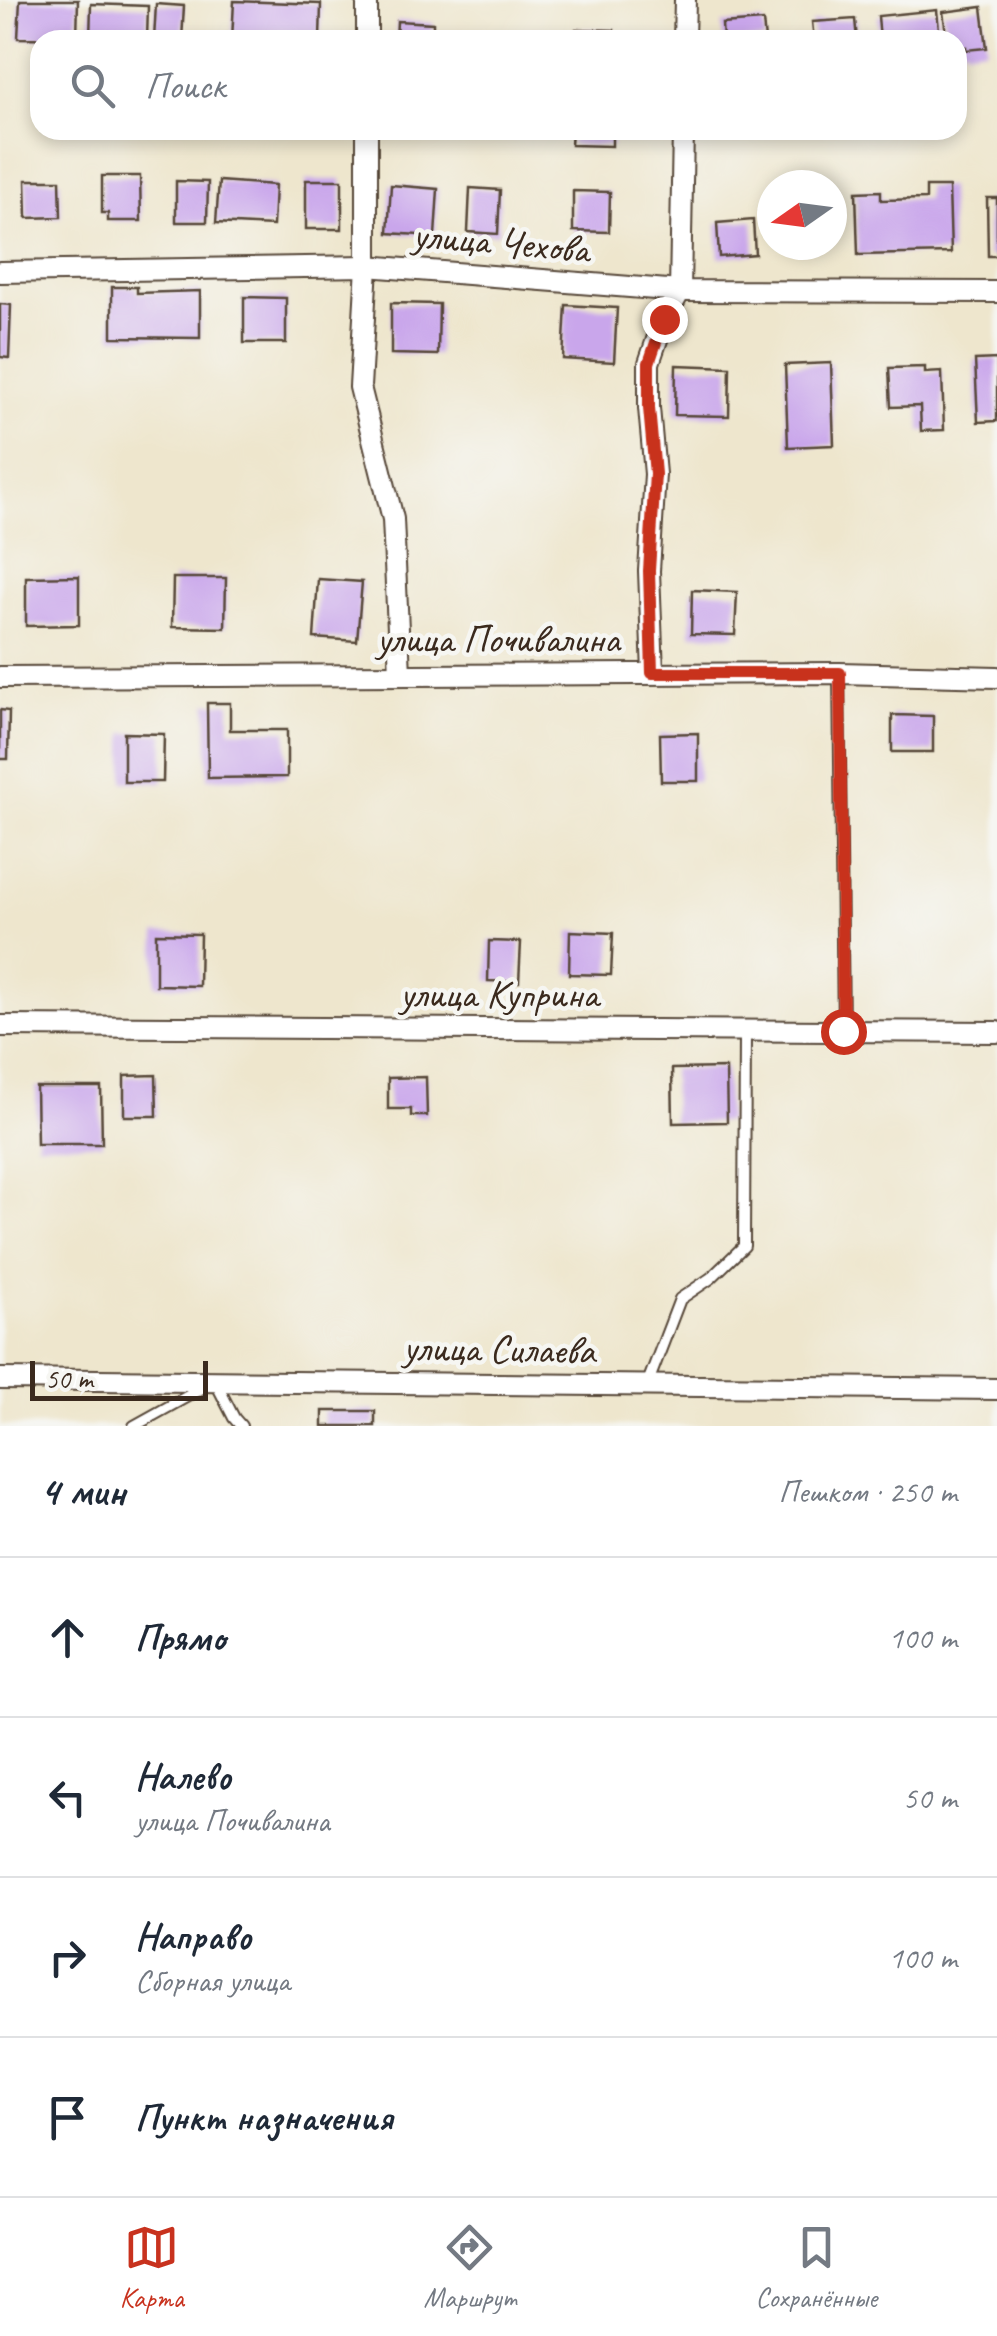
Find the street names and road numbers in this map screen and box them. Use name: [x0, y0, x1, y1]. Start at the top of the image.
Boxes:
street label: улица Чехова: [409, 209, 595, 275]
street label: улица Почивалина: [374, 614, 623, 664]
street label: улица Куприна: [398, 969, 602, 1019]
street label: улица Силаева: [401, 1322, 598, 1376]

